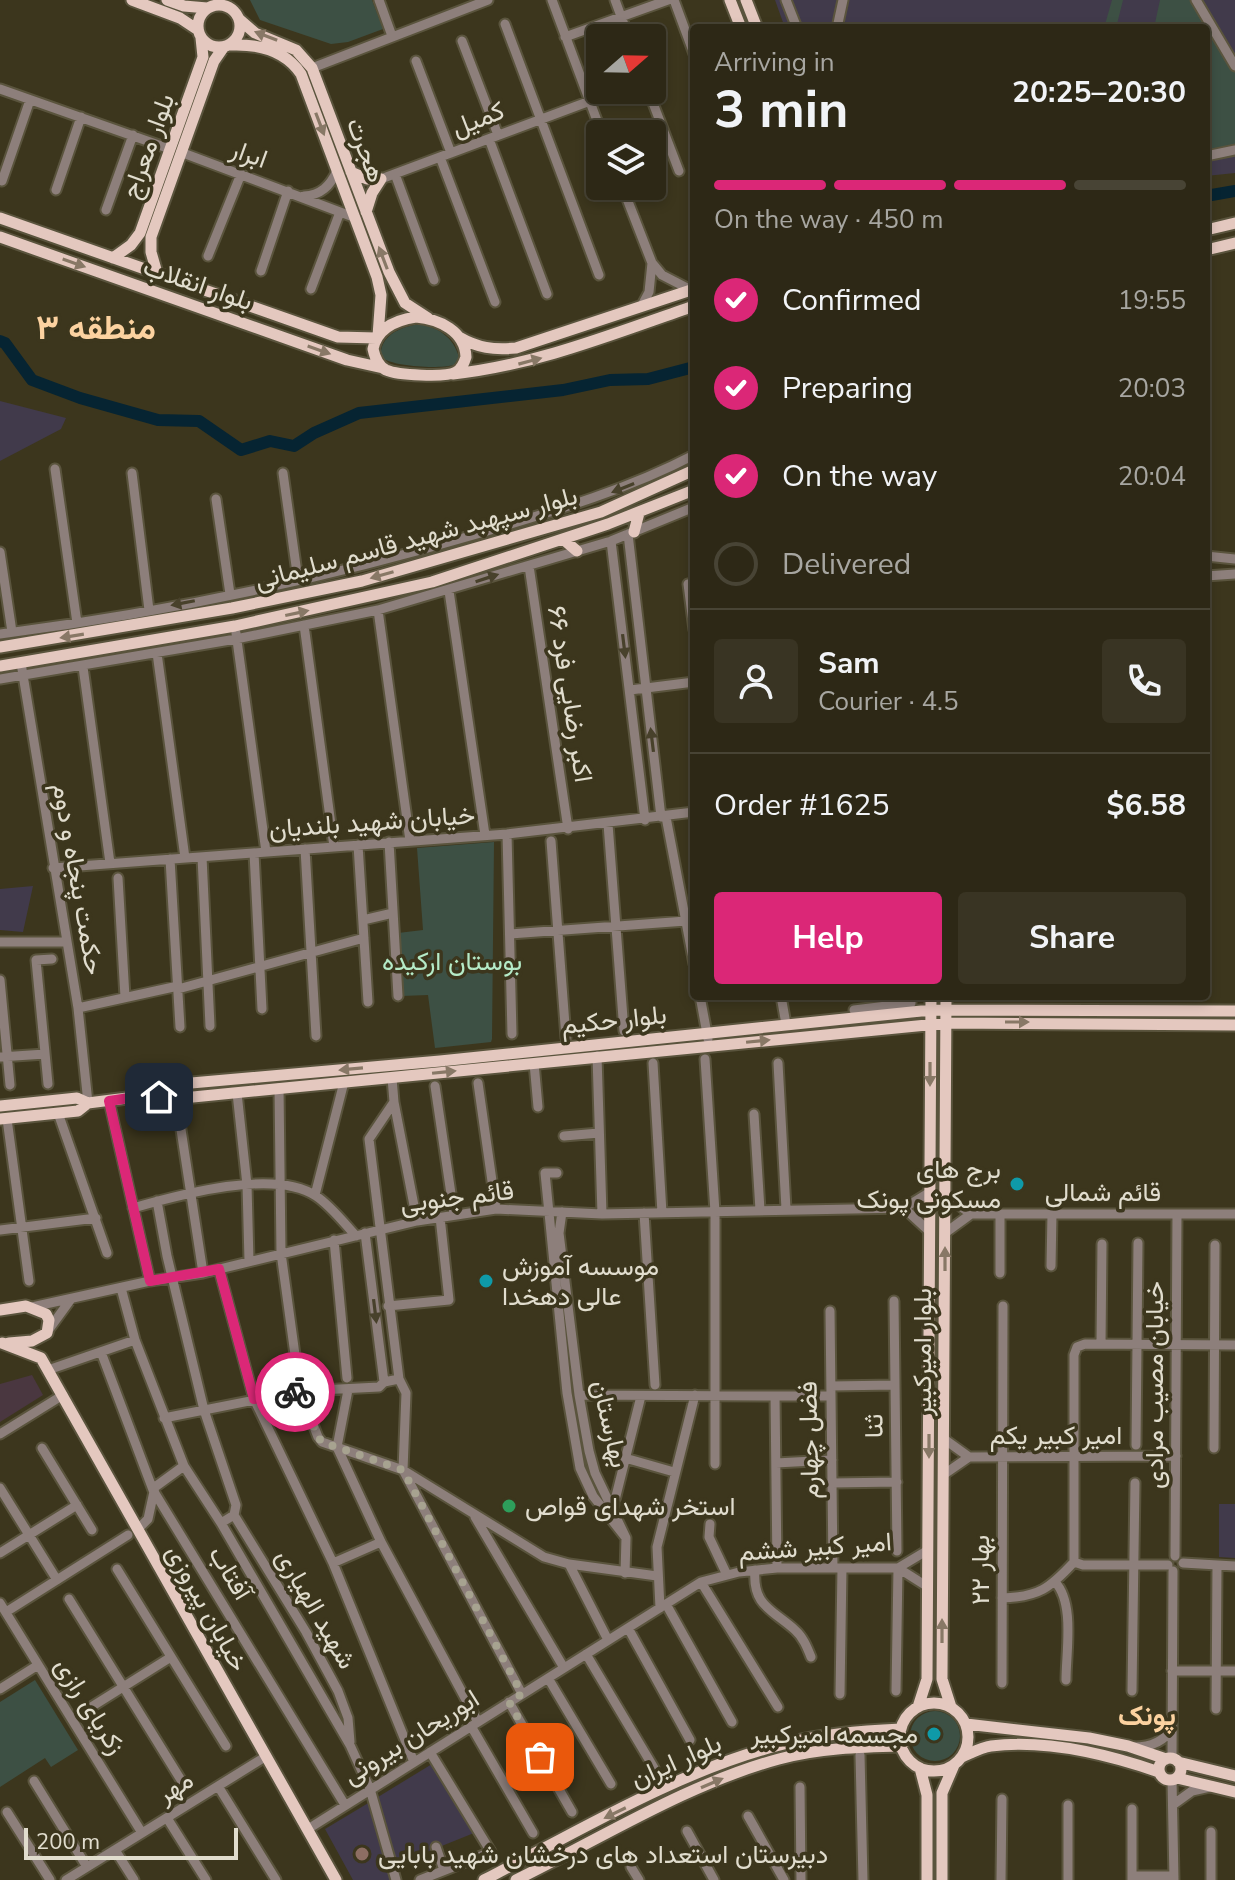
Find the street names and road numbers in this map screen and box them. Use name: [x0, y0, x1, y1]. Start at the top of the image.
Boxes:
street label: بلوار معراج: [113, 89, 183, 203]
street label: کمیل: [446, 93, 510, 145]
street label: هجرت: [338, 113, 394, 187]
street label: ابرار: [225, 131, 272, 177]
street label: بلوار انقلاب: [138, 249, 258, 319]
street label: بلوار سپهبد شهید قاسم سلیمانی: [251, 478, 581, 598]
street label: ۶۶ اکبر رضایی فرد: [539, 603, 601, 785]
street label: حکمت پنجاه و دوم: [44, 780, 112, 978]
street label: خیابان شهید بلندیان: [268, 797, 476, 847]
street label: بلوار حکیم: [560, 997, 668, 1043]
street label: قائم جنوبی: [398, 1173, 516, 1221]
street label: قائم شمالی: [1045, 1175, 1161, 1210]
street label: خیابان مصیب مرادی: [1137, 1281, 1172, 1489]
street label: بلوار امیرکبیر: [905, 1288, 940, 1417]
street label: بهارستان: [583, 1377, 637, 1471]
street label: فضل چهارم: [790, 1381, 828, 1499]
street label: ثنا: [856, 1414, 892, 1438]
street label: امیر کبیر یکم: [990, 1418, 1122, 1453]
street label: امیر کبیر ششم: [737, 1524, 893, 1570]
street label: بهار ۲۲: [963, 1535, 998, 1605]
street label: خیابان پیروزی: [158, 1538, 256, 1678]
street label: آفتاب: [200, 1539, 261, 1608]
street label: شهید الهیاری: [268, 1543, 364, 1675]
street label: زکریای رازی: [46, 1651, 134, 1761]
street label: ابوریحان بیرونی: [336, 1681, 486, 1793]
street label: بلوار ایران: [625, 1725, 727, 1797]
street label: مهر: [149, 1762, 200, 1812]

